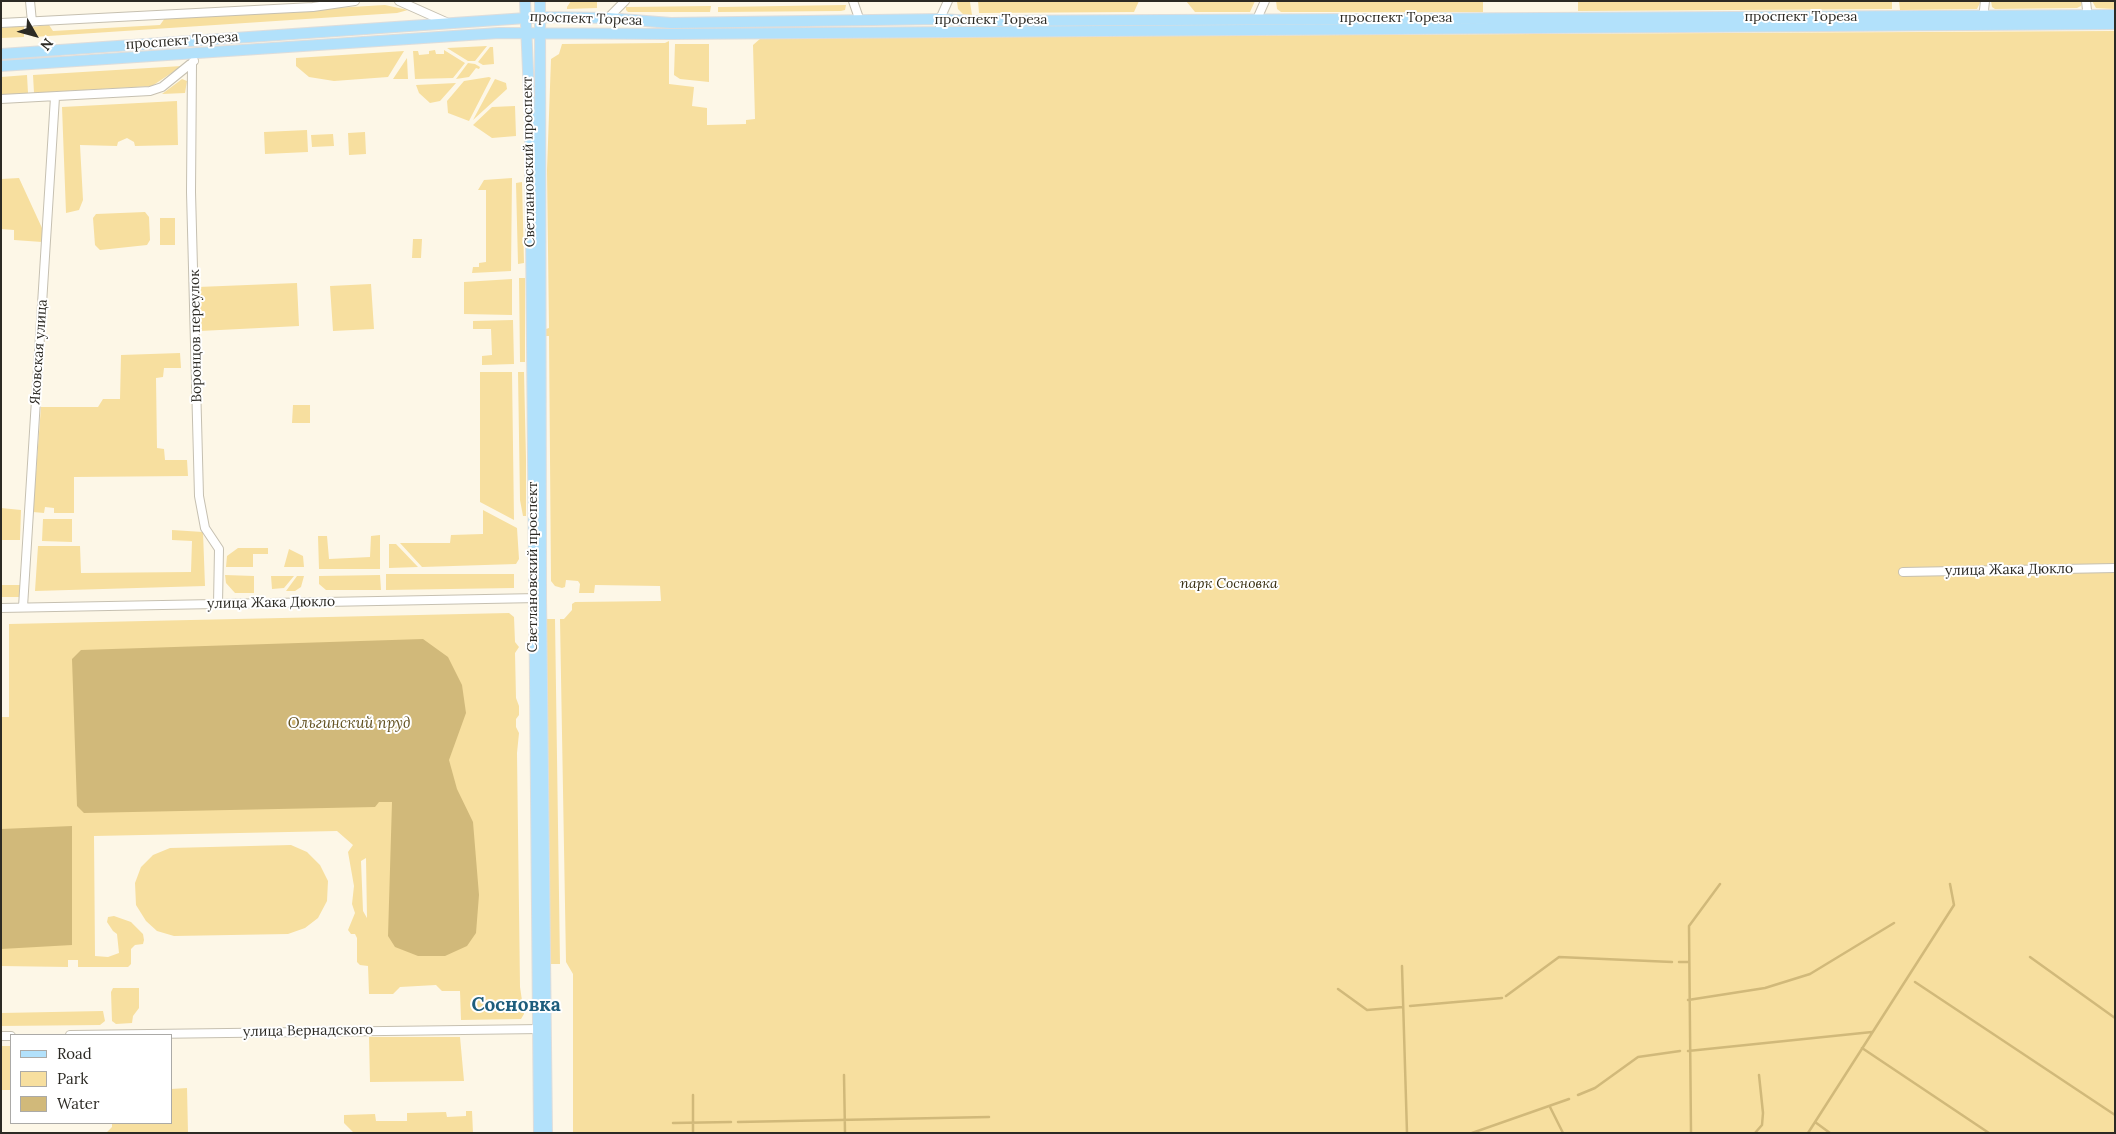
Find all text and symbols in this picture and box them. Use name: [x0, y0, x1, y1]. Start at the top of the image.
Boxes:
street label: проспект Тореза: [529, 9, 643, 29]
street label: проспект Тореза: [1745, 9, 1857, 25]
north arrow: [10, 10, 60, 60]
street label: проспект Тореза: [1340, 10, 1452, 26]
street label: проспект Тореза: [935, 12, 1047, 28]
street label: проспект Тореза: [125, 29, 239, 53]
text: N: [36, 34, 57, 54]
street label: Светлановский проспект: [519, 76, 539, 248]
street label: Воронцов переулок: [186, 269, 206, 403]
street label: Яковская улица: [27, 299, 51, 405]
street label: Светлановский проспект: [525, 482, 541, 652]
street label: улица Жака Дюкло: [1945, 560, 2073, 580]
park label: парк Сосновка: [1180, 576, 1278, 592]
street label: улица Жака Дюкло: [207, 593, 335, 613]
water label: Ольгинский пруд: [288, 715, 410, 733]
district label: Сосновка: [471, 995, 561, 1017]
street label: улица Вернадского: [243, 1021, 373, 1041]
legend: [10, 1034, 172, 1124]
text: Road: [57, 1044, 92, 1063]
text: Park: [57, 1069, 88, 1088]
text: Water: [57, 1094, 99, 1113]

